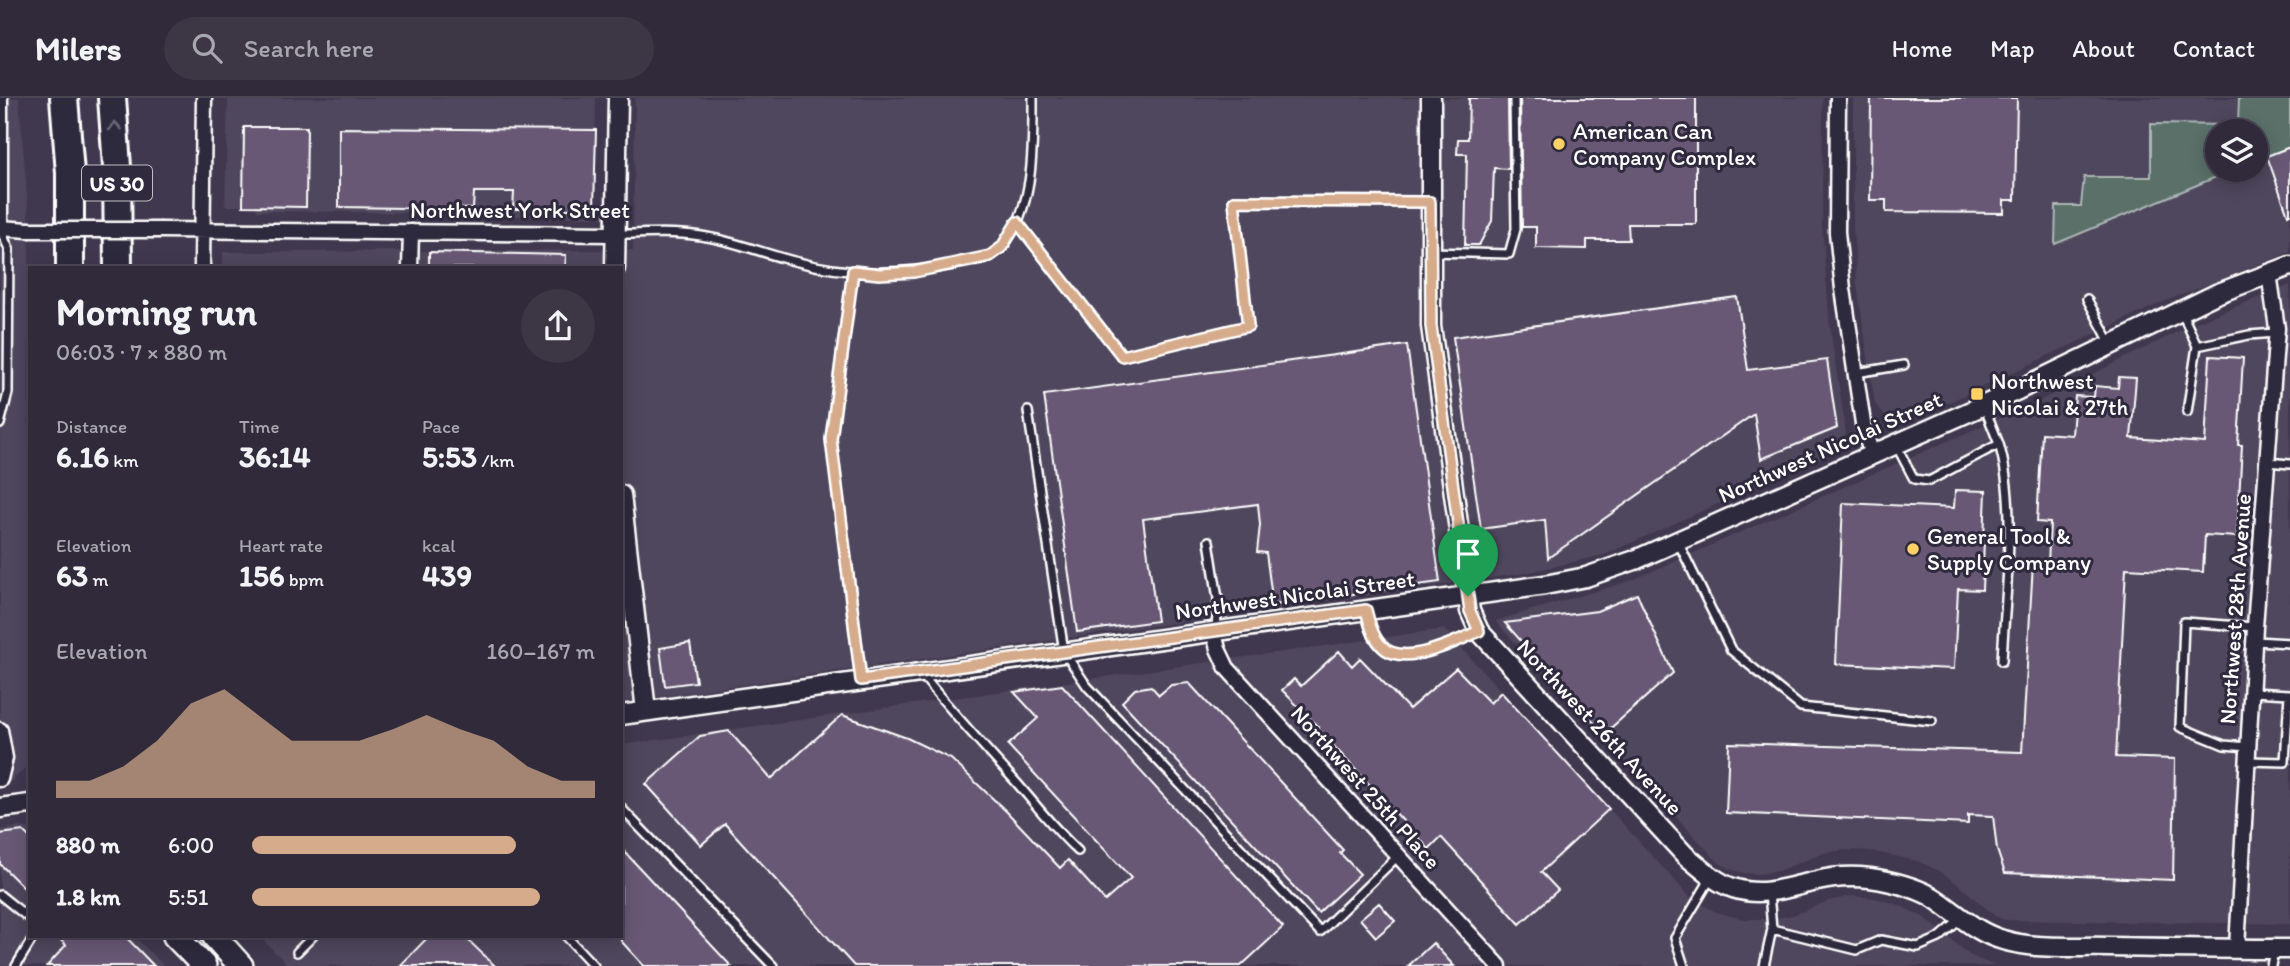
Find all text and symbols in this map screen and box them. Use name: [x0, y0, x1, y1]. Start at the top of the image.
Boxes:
search box: [164, 17, 654, 80]
text: Milers: [35, 29, 122, 68]
icon: search: [188, 29, 226, 67]
text: Search here: [244, 32, 374, 64]
text: Home: [1892, 34, 1952, 63]
text: Map: [1990, 34, 2034, 63]
text: About: [2072, 34, 2135, 63]
text: Contact: [2173, 34, 2255, 63]
place label: American Can Company Complex: [1573, 117, 1756, 171]
map controls: [2205, 119, 2268, 182]
button: layers: [2205, 119, 2268, 182]
one-way arrow: [107, 120, 122, 131]
marker: American Can Company Complex: [1551, 136, 1567, 152]
road number: US 30: [82, 166, 152, 200]
street label: Northwest York Street: [410, 196, 630, 224]
text: Morning run: [56, 289, 257, 335]
button: share: [521, 289, 595, 363]
text: 06:03 · 7 × 880 m: [56, 338, 227, 366]
place label: Northwest Nicolai & 27th: [1991, 367, 2129, 421]
street label: Northwest Nicolai Street: [1714, 385, 1947, 509]
marker: Northwest Nicolai & 27th: [1969, 386, 1985, 402]
text: Distance: [56, 415, 127, 438]
text: Time: [239, 415, 280, 438]
text: Pace: [422, 415, 460, 438]
text: 6.16: [56, 438, 109, 475]
text: 36:14: [239, 438, 311, 475]
text: 5:53: [422, 438, 477, 475]
text: km: [109, 449, 138, 472]
text: /km: [477, 449, 515, 472]
street label: Northwest 28th Avenue: [2213, 493, 2257, 725]
place label: General Tool & Supply Company: [1927, 522, 2091, 576]
pin: [1438, 524, 1498, 596]
text: Elevation: [56, 534, 132, 557]
text: Heart rate: [239, 534, 323, 557]
text: kcal: [422, 534, 456, 557]
icon: arrive: [1449, 535, 1487, 573]
marker: General Tool & Supply Company: [1905, 541, 1921, 557]
text: 63: [56, 557, 88, 594]
text: 156: [239, 557, 285, 594]
text: 439: [422, 557, 472, 594]
street label: Northwest Nicolai Street: [1173, 564, 1417, 626]
text: m: [88, 568, 109, 591]
text: bpm: [285, 568, 324, 591]
street label: Northwest 26th Avenue: [1511, 633, 1689, 821]
text: Elevation: [56, 637, 147, 665]
text: 160–167 m: [486, 637, 595, 665]
street label: Northwest 25th Place: [1285, 699, 1447, 875]
text: 880 m: [56, 831, 120, 859]
text: 6:00: [168, 831, 214, 859]
text: 1.8 km: [56, 883, 121, 911]
text: 5:51: [168, 883, 208, 911]

